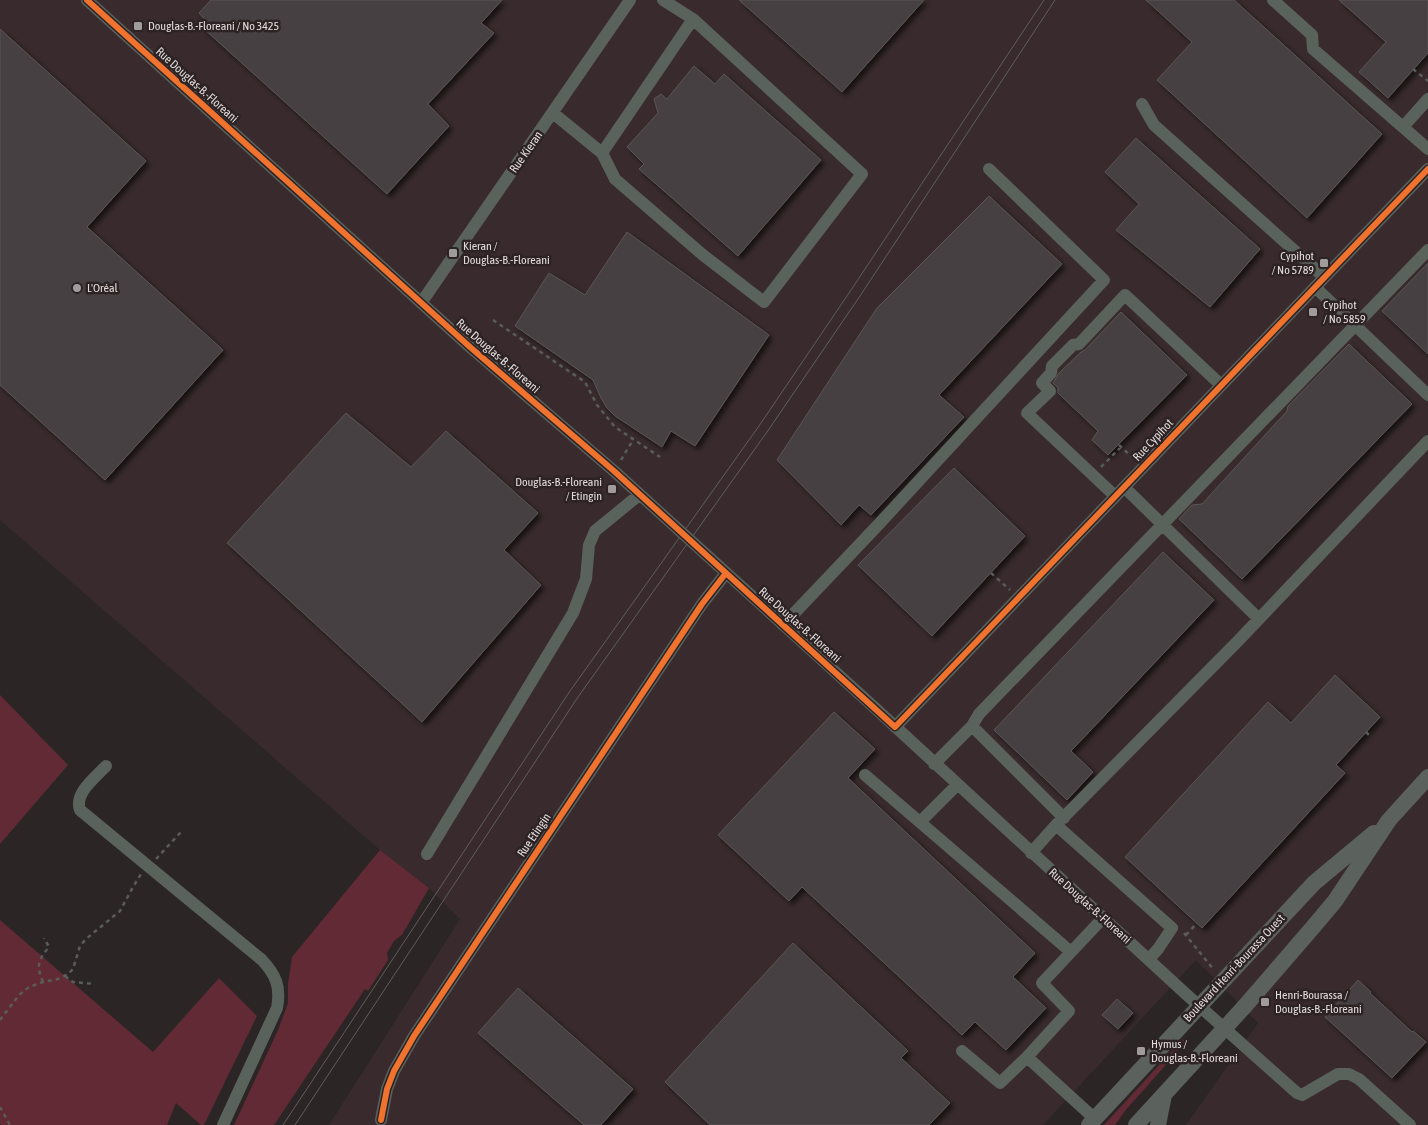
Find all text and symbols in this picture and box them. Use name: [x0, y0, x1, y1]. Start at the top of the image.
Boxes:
place label: Douglas-B.-Floreani / No 3425: [148, 19, 279, 33]
marker: Douglas-B.-Floreani / No 3425: [132, 20, 144, 32]
street label: Rue Douglas-B.-Floreani: [153, 44, 241, 126]
street label: Rue Kieran: [507, 128, 545, 176]
place label: Kieran / Douglas-B.-Floreani: [463, 239, 550, 267]
marker: Kieran / Douglas-B.-Floreani: [447, 247, 459, 259]
place label: Cypihot / No 5789: [1271, 249, 1315, 277]
marker: Cypihot / No 5789: [1318, 257, 1330, 269]
place label: L'Oréal: [87, 281, 119, 295]
marker: L'Oréal: [71, 282, 83, 294]
place label: Cypihot / No 5859: [1323, 298, 1366, 326]
marker: Cypihot / No 5859: [1307, 306, 1319, 318]
street label: Rue Douglas-B.-Floreani: [454, 316, 542, 396]
street label: Rue Cypihot: [1130, 416, 1176, 464]
place label: Douglas-B.-Floreani / Etingin: [515, 475, 602, 503]
marker: Douglas-B.-Floreani / Etingin: [606, 483, 618, 495]
street label: Rue Douglas-B.-Floreani: [756, 584, 844, 666]
street label: Rue Etingin: [514, 810, 554, 860]
street label: Rue Douglas-B.-Floreani: [1046, 865, 1134, 947]
street label: Boulevard Henri-Bourassa Ouest: [1180, 911, 1288, 1025]
place label: Henri-Bourassa / Douglas-B.-Floreani: [1275, 988, 1362, 1016]
marker: Henri-Bourassa / Douglas-B.-Floreani: [1259, 996, 1271, 1008]
place label: Hymus / Douglas-B.-Floreani: [1151, 1037, 1238, 1065]
marker: Hymus / Douglas-B.-Floreani: [1135, 1045, 1147, 1057]

